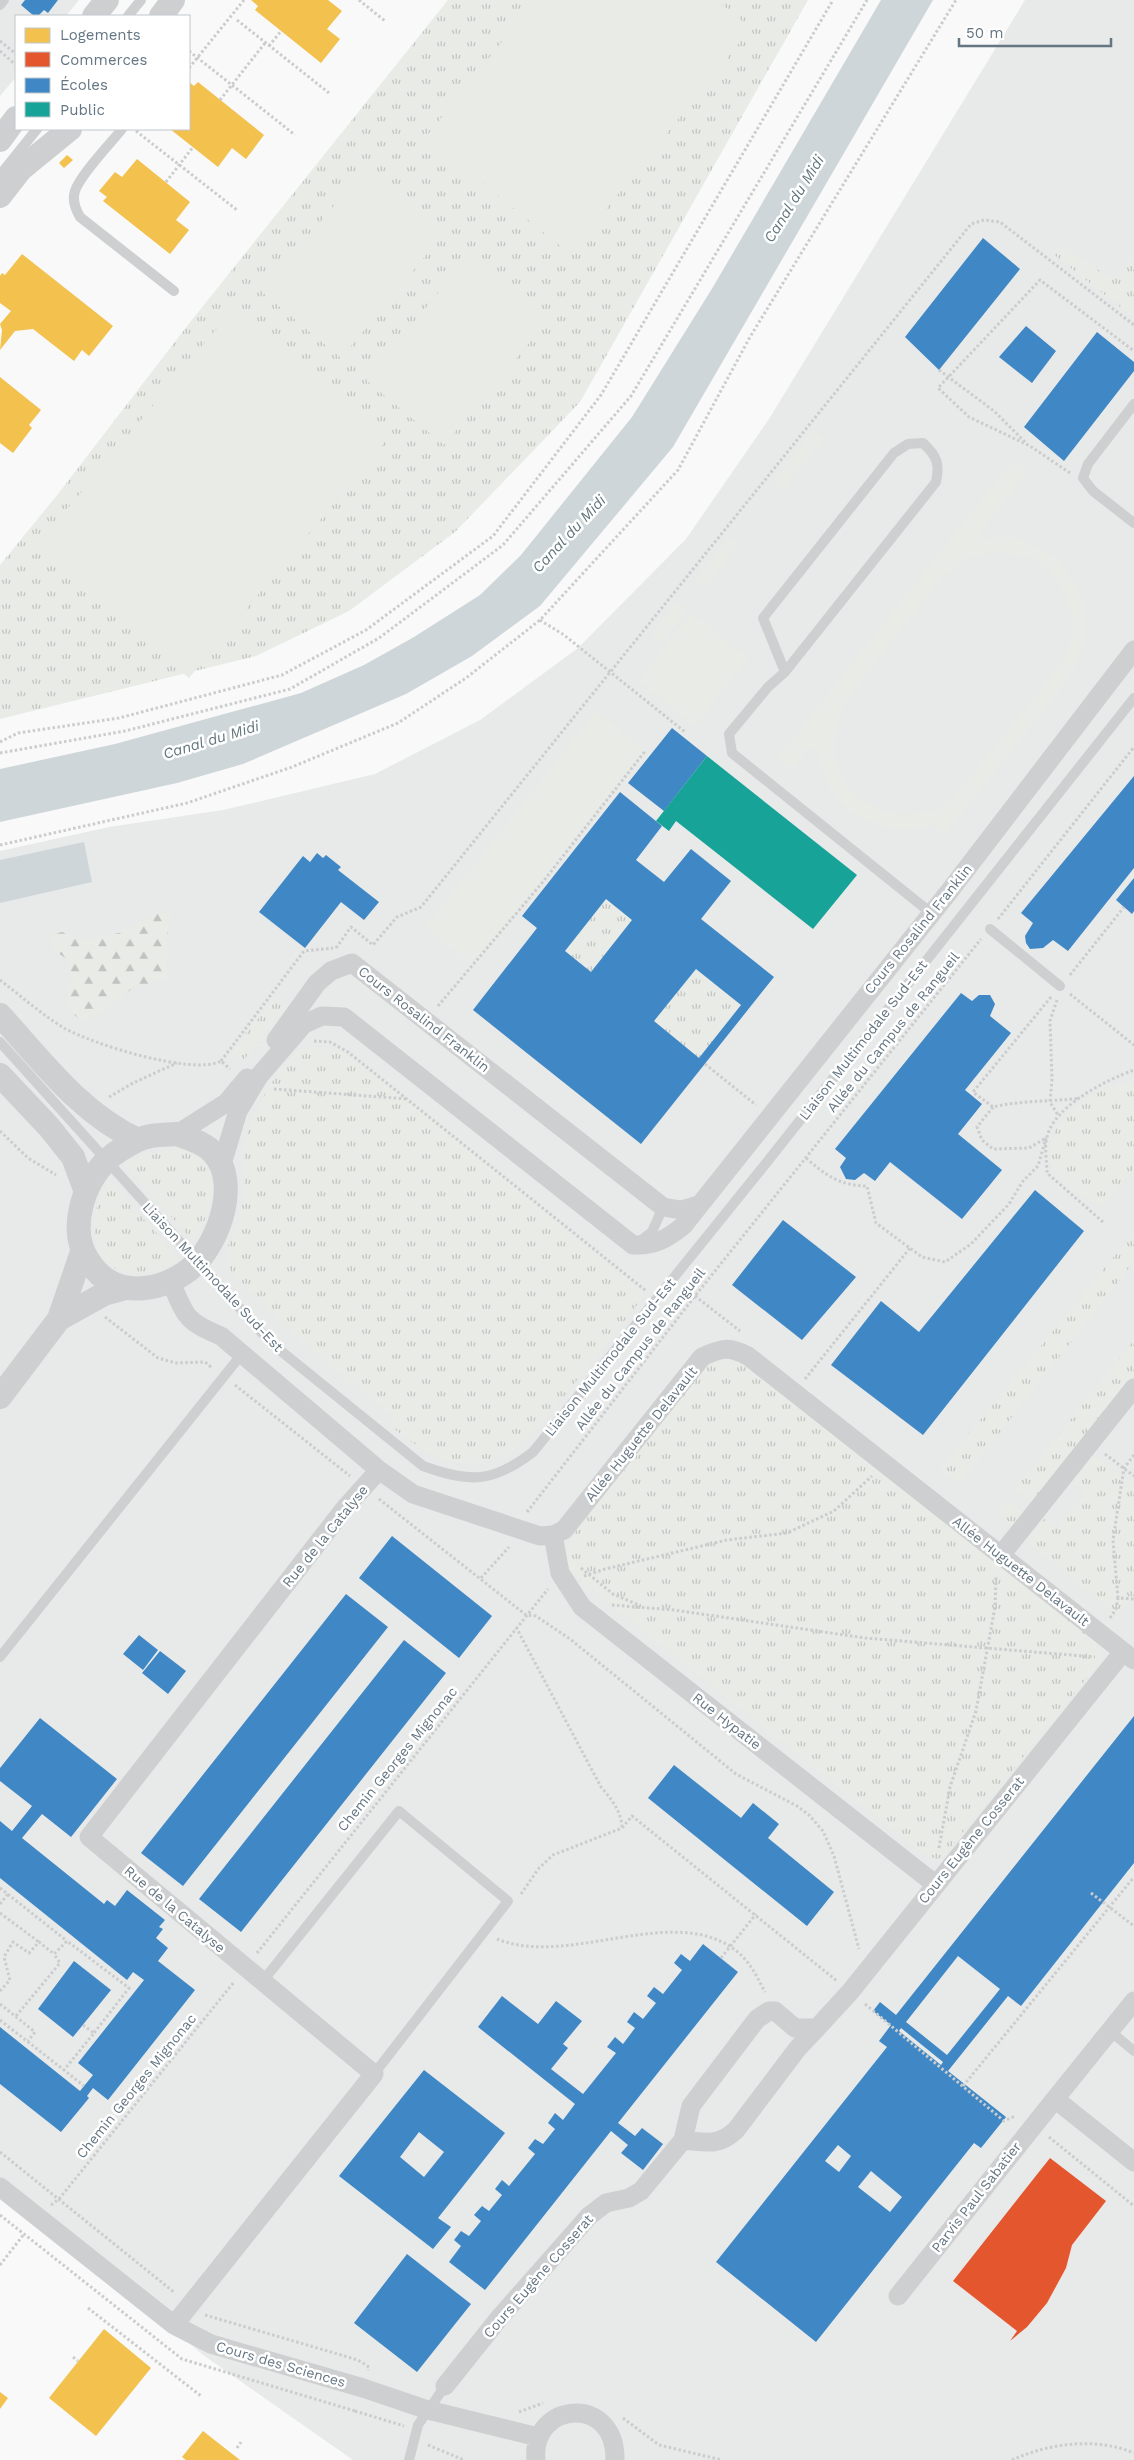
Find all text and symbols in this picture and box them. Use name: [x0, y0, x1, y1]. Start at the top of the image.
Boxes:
legend: [15, 15, 190, 130]
scale bar: [959, 15, 1112, 47]
text: 50 m: [966, 24, 1003, 42]
text: Logements: [60, 26, 141, 44]
text: Commerces: [60, 51, 147, 69]
text: Écoles: [60, 76, 108, 94]
text: Public: [60, 101, 105, 119]
water label: Canal du Midi: [760, 151, 829, 246]
water label: Canal du Midi: [529, 491, 610, 576]
water label: Canal du Midi: [161, 717, 262, 763]
street label: Cours Rosalind Franklin: [861, 861, 975, 997]
street label: Allée du Campus de Rangueil: [824, 948, 963, 1115]
street label: Liaison Multimodale Sud-Est: [796, 957, 930, 1123]
street label: Cours Rosalind Franklin: [355, 963, 493, 1075]
street label: Liaison Multimodale Sud-Est: [140, 1199, 287, 1355]
street label: Allée du Campus de Rangueil: [572, 1264, 709, 1433]
street label: Liaison Multimodale Sud-Est: [541, 1275, 679, 1439]
street label: Allée Huguette Delavault: [582, 1363, 700, 1505]
street label: Rue de la Catalyse: [279, 1482, 371, 1590]
street label: Allée Huguette Delavault: [950, 1513, 1093, 1629]
street label: Chemin Georges Mignonac: [334, 1683, 460, 1834]
street label: Rue Hypatie: [690, 1689, 764, 1753]
street label: Cours Eugène Cosserat: [915, 1773, 1027, 1907]
street label: Rue de la Catalyse: [121, 1862, 229, 1956]
street label: Chemin Georges Mignonac: [73, 2010, 199, 2161]
street label: Parvis Paul Sabatier: [928, 2138, 1024, 2255]
street label: Cours Eugène Cosserat: [480, 2211, 596, 2341]
street label: Cours des Sciences: [214, 2338, 348, 2390]

